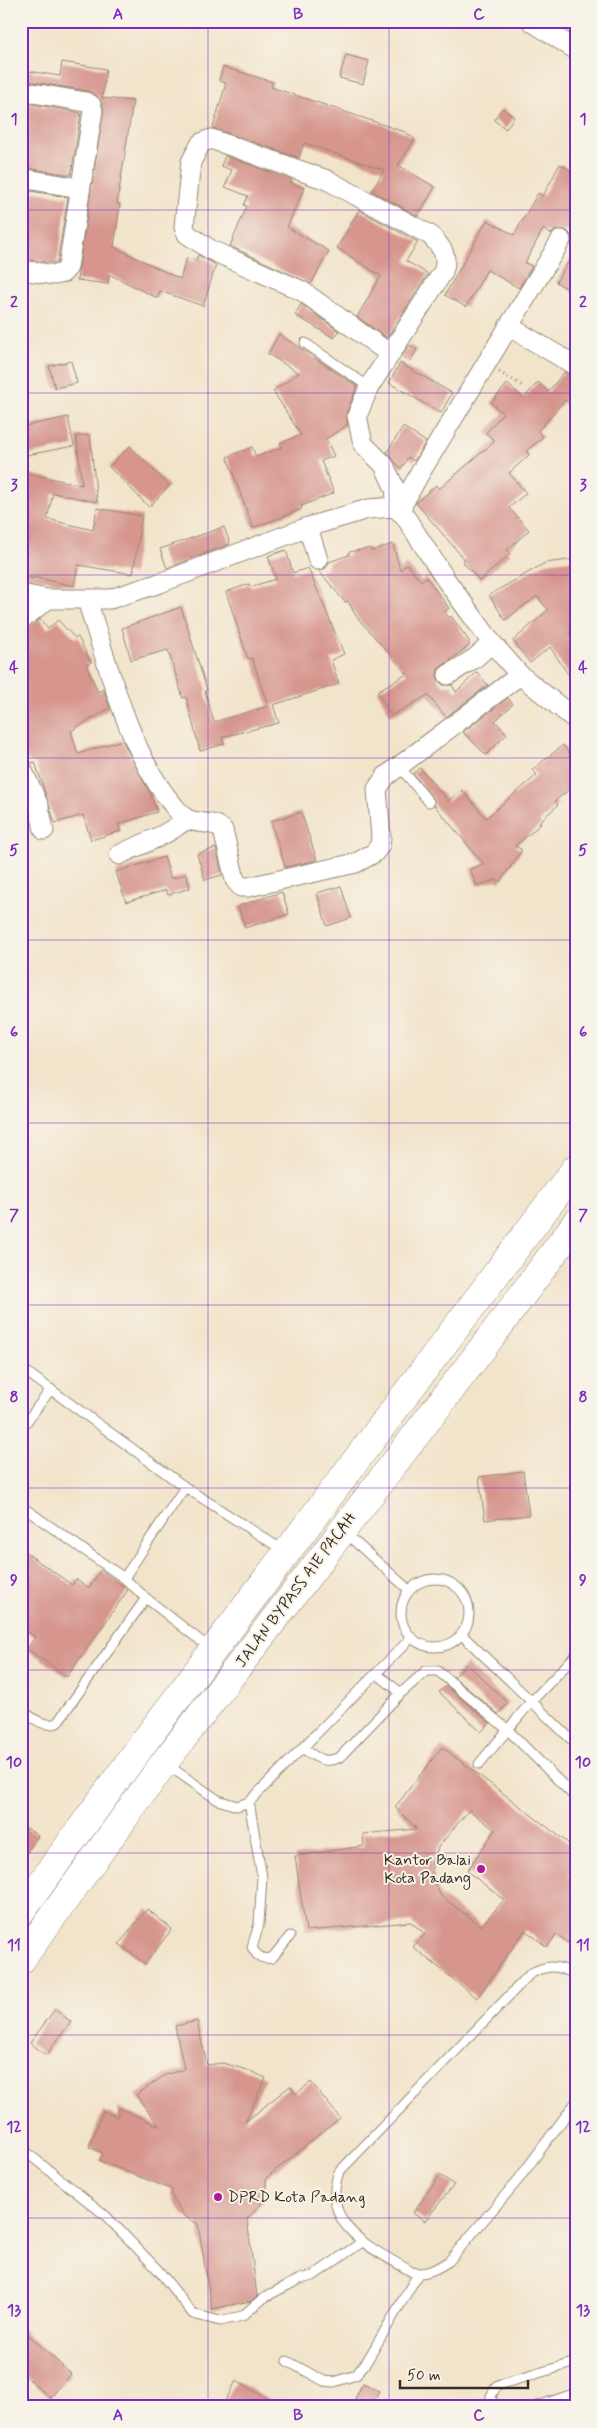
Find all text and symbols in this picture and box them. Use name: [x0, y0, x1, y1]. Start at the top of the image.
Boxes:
text: A: [113, 4, 123, 25]
text: B: [293, 4, 303, 25]
text: C: [473, 4, 485, 25]
text: 1: [10, 109, 18, 130]
text: 1: [579, 109, 587, 130]
text: 2: [10, 292, 18, 313]
text: 2: [579, 292, 587, 313]
text: 3: [10, 475, 18, 496]
text: 3: [579, 475, 587, 496]
text: 4: [9, 657, 19, 678]
text: 4: [578, 657, 588, 678]
text: 5: [9, 840, 19, 861]
text: 5: [578, 840, 588, 861]
text: 6: [10, 1022, 18, 1043]
text: 6: [579, 1022, 587, 1043]
text: 7: [9, 1205, 19, 1226]
text: 7: [578, 1205, 588, 1226]
text: 8: [9, 1387, 19, 1408]
text: 8: [578, 1387, 588, 1408]
street label: JALAN BYPASS AIE PACAH: [231, 1508, 362, 1672]
text: 9: [10, 1570, 18, 1591]
text: 9: [579, 1570, 587, 1591]
text: 10: [6, 1752, 22, 1773]
text: 10: [575, 1752, 591, 1773]
place label: Kantor Balai Kota Padang: [384, 1850, 471, 1890]
marker: Kantor Balai Kota Padang: [475, 1863, 487, 1875]
text: 11: [7, 1935, 21, 1956]
text: 11: [576, 1935, 590, 1956]
text: 12: [6, 2117, 22, 2138]
text: 12: [575, 2117, 591, 2138]
place label: DPRD Kota Padang: [228, 2187, 365, 2208]
marker: DPRD Kota Padang: [212, 2191, 224, 2203]
text: 13: [7, 2300, 21, 2321]
text: 13: [576, 2300, 590, 2321]
scale bar: [400, 2358, 527, 2390]
text: 50 m: [407, 2366, 441, 2386]
text: A: [113, 2405, 123, 2426]
text: B: [293, 2405, 303, 2426]
text: C: [473, 2405, 485, 2426]

